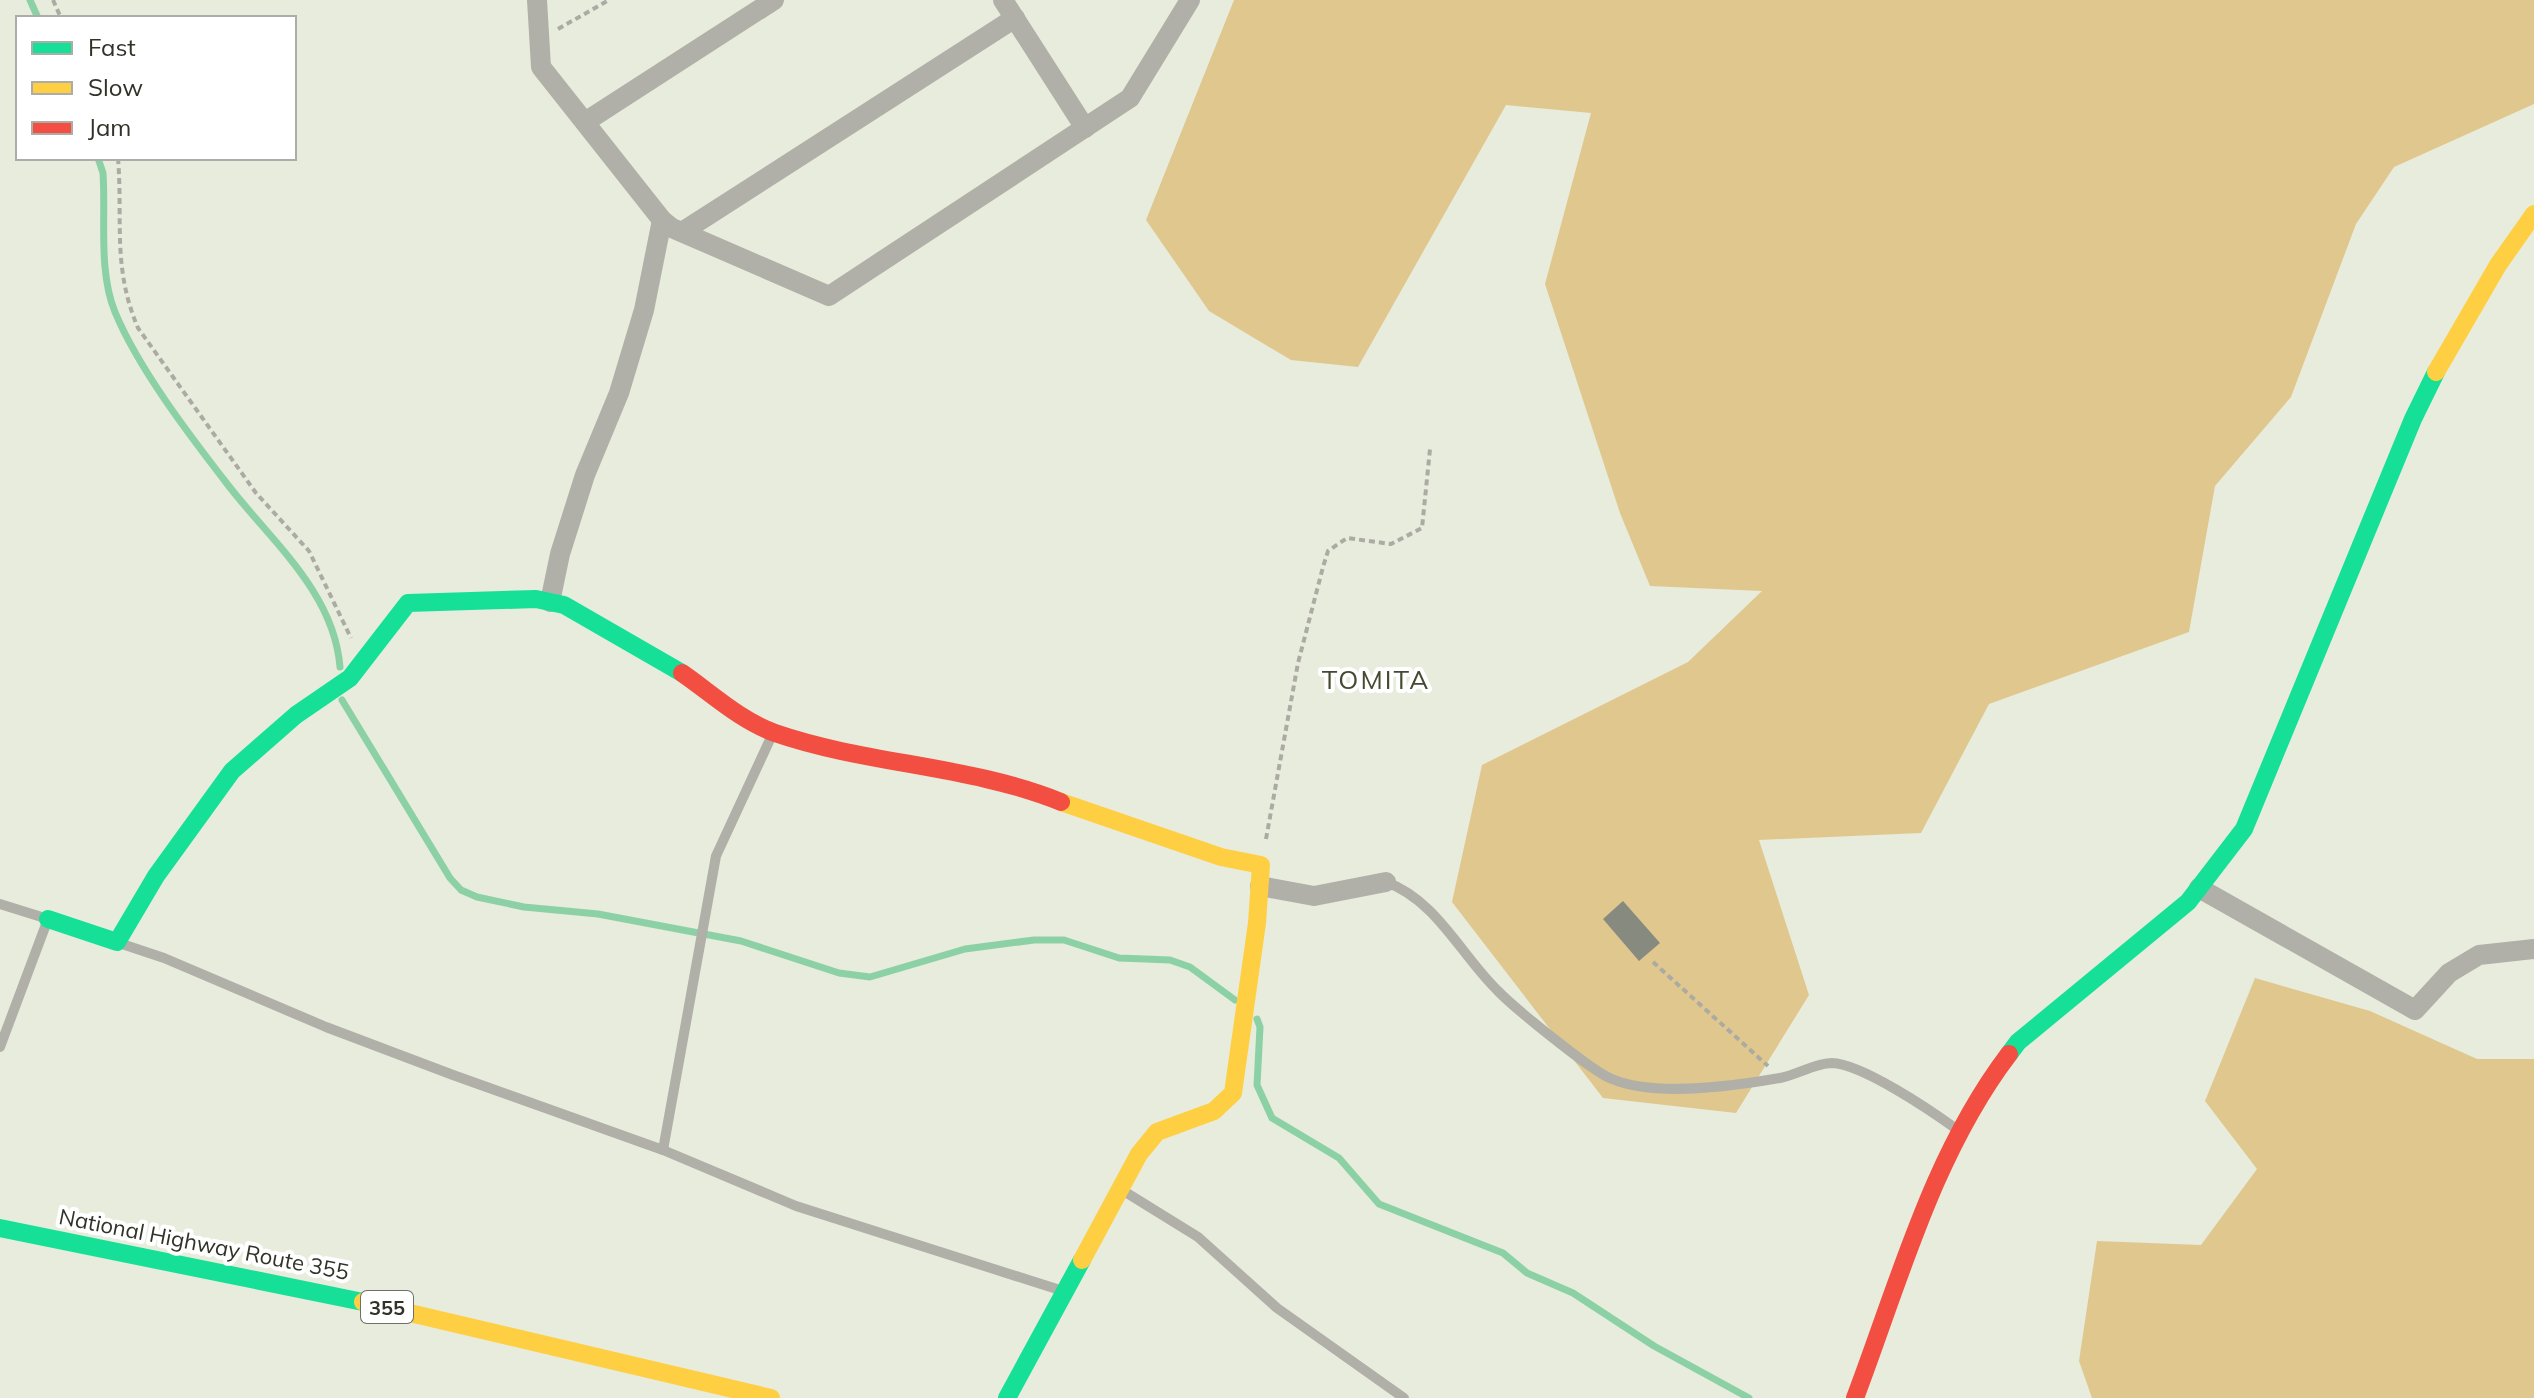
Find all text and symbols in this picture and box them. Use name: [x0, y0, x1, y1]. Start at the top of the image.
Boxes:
legend: [16, 16, 296, 160]
text: Fast: [88, 32, 136, 62]
text: Slow: [88, 72, 143, 102]
text: Jam: [88, 112, 131, 142]
district label: TOMITA: [1322, 663, 1430, 696]
street label: National Highway Route 355: [57, 1202, 351, 1286]
road number: 355: [361, 1291, 413, 1323]

